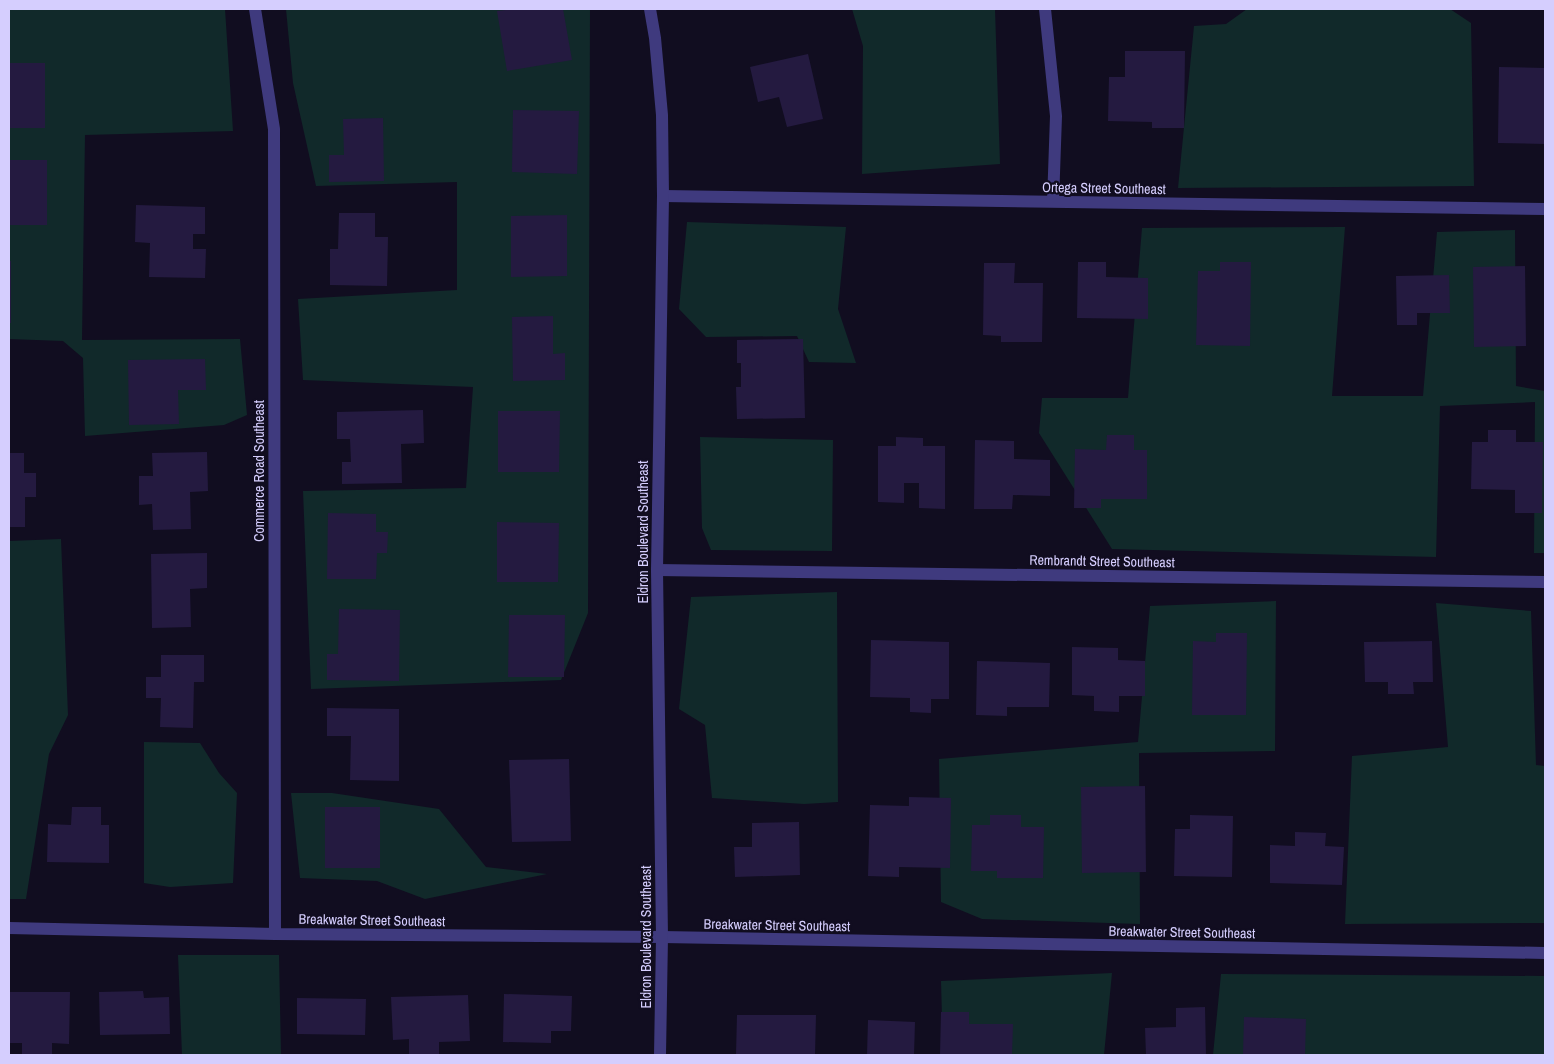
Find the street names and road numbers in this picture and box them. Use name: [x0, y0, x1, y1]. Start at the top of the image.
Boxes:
street label: Ortega Street Southeast: [1042, 178, 1166, 198]
street label: Commerce Road Southeast: [250, 400, 268, 542]
street label: Eldron Boulevard Southeast: [634, 461, 652, 603]
street label: Rembrandt Street Southeast: [1029, 551, 1175, 571]
street label: Eldron Boulevard Southeast: [637, 866, 655, 1008]
street label: Breakwater Street Southeast: [298, 910, 446, 930]
street label: Breakwater Street Southeast: [703, 915, 851, 935]
street label: Breakwater Street Southeast: [1108, 922, 1256, 942]

